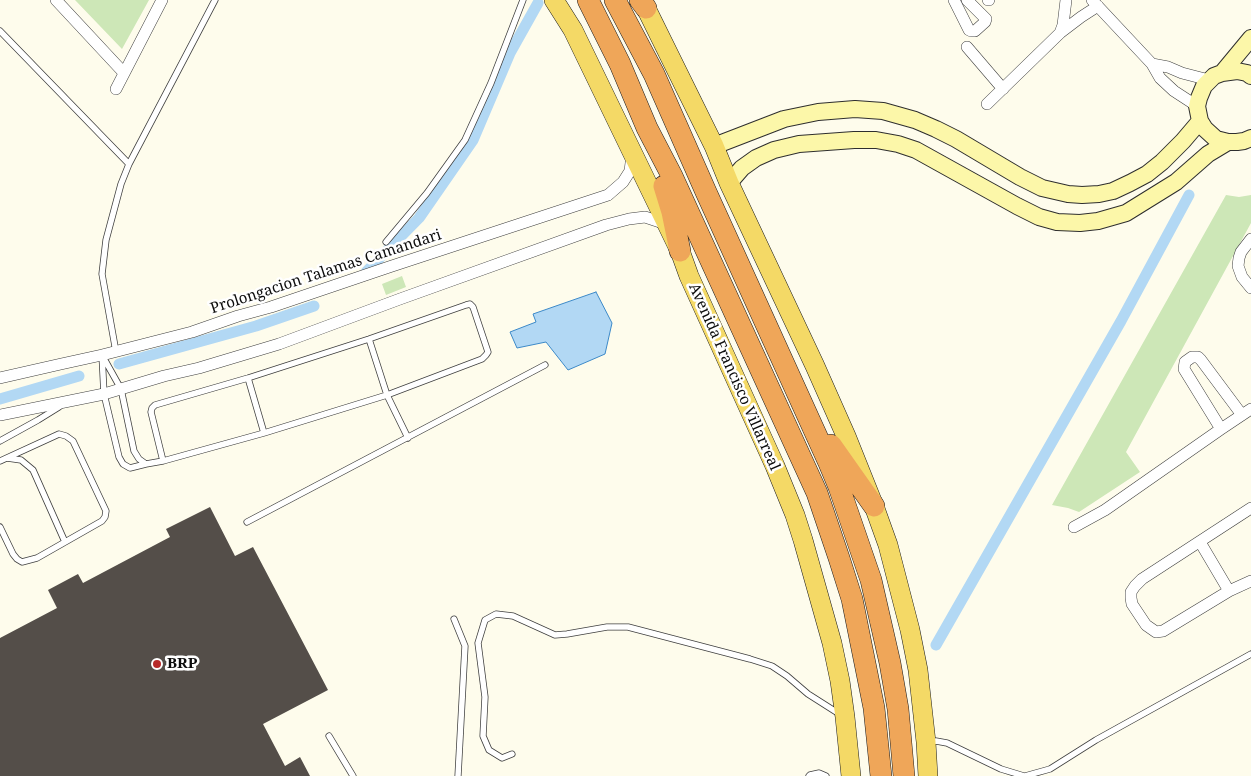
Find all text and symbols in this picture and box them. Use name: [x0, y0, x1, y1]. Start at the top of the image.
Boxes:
street label: Prolongacion Talamas Camandari: [208, 226, 444, 318]
street label: Avenida Francisco Villarreal: [685, 281, 783, 473]
place label: BRP: [167, 655, 197, 673]
marker: BRP: [151, 658, 163, 670]

